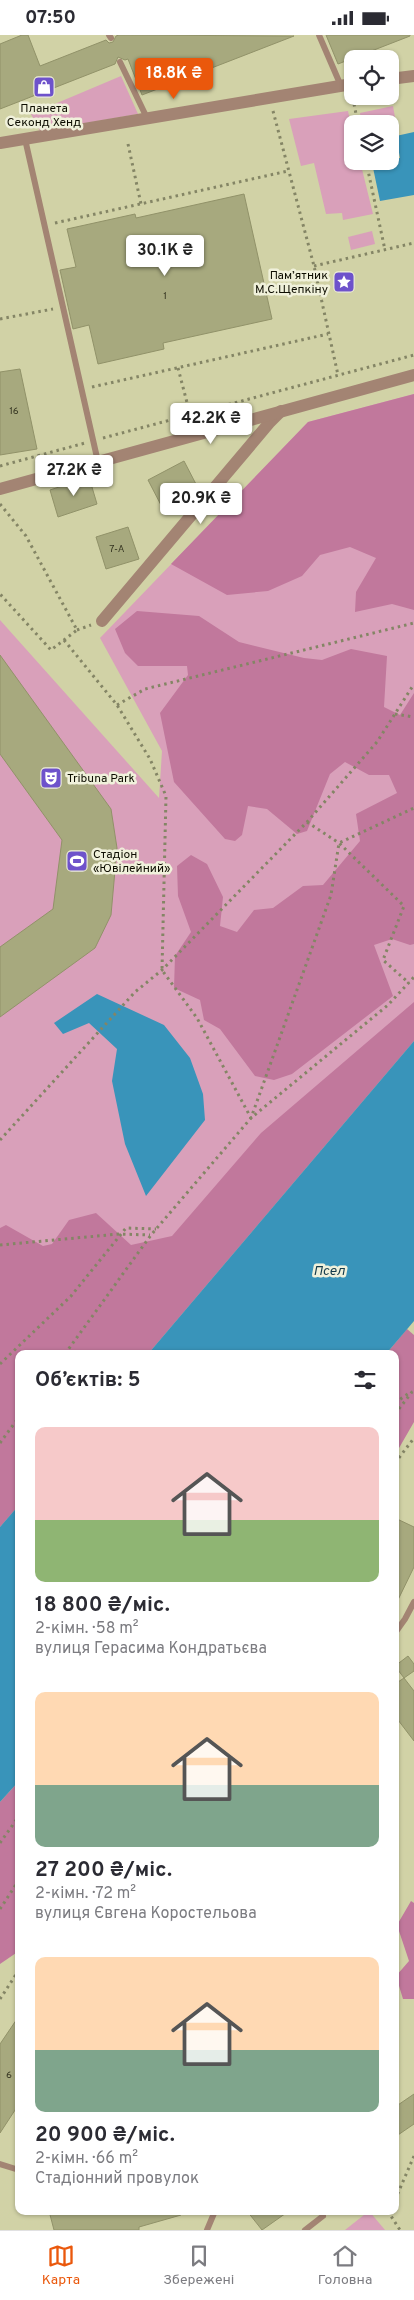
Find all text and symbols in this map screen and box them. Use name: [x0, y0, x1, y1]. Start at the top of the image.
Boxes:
text: 07:50: [25, 6, 76, 30]
map controls: [344, 50, 399, 170]
button: locate: [344, 50, 399, 105]
pin: 18.8K ₴: [128, 57, 220, 100]
text: 18.8K ₴: [146, 64, 202, 84]
shop icon: Планета Секонд Хенд: [32, 75, 56, 99]
place label: Планета Секонд Хенд: [7, 101, 81, 131]
button: layers: [344, 115, 399, 170]
pin: 30.1K ₴: [119, 235, 211, 277]
text: 30.1K ₴: [137, 241, 193, 261]
place label: Пам’ятник М.С.Щепкіну: [255, 268, 328, 298]
place icon: Пам’ятник М.С.Щепкіну: [332, 270, 356, 294]
house number: 1: [163, 290, 167, 303]
pin: 42.2K ₴: [165, 403, 257, 445]
house number: 16: [9, 405, 19, 418]
text: 42.2K ₴: [181, 409, 241, 429]
pin: 27.2K ₴: [28, 455, 120, 497]
text: 27.2K ₴: [46, 461, 102, 481]
pin: 20.9K ₴: [155, 483, 247, 525]
text: 20.9K ₴: [171, 489, 231, 509]
house number: 7-А: [109, 543, 125, 556]
theatre icon: Tribuna Park: [39, 766, 63, 790]
place label: Tribuna Park: [67, 771, 135, 787]
place label: Стадіон «Ювілейний»: [93, 847, 170, 877]
sports icon: Стадіон «Ювілейний»: [65, 849, 89, 873]
water label: Псел: [313, 1263, 346, 1280]
icon: filters: [351, 1366, 379, 1394]
text: Об’єктів: 5: [35, 1367, 141, 1394]
icon: home: [162, 1459, 252, 1549]
text: 18 800 ₴/міс.: [35, 1592, 170, 1619]
text: 2-кімн. · 58 m²: [35, 1619, 139, 1639]
text: вулиця Герасима Кондратьєва: [35, 1639, 267, 1659]
icon: home: [162, 1724, 252, 1814]
text: 27 200 ₴/міс.: [35, 1857, 172, 1884]
text: 2-кімн. · 72 m²: [35, 1884, 136, 1904]
text: вулиця Євгена Коростельова: [35, 1904, 257, 1924]
icon: home: [162, 1989, 252, 2079]
house number: 6: [6, 2069, 12, 2082]
text: 20 900 ₴/міс.: [35, 2122, 175, 2149]
text: 2-кімн. · 66 m²: [35, 2149, 138, 2169]
text: Стадіонний провулок: [35, 2169, 199, 2189]
tab: Карта: [42, 2242, 80, 2289]
tab: Збережені: [163, 2242, 234, 2289]
tab: Головна: [318, 2242, 372, 2289]

